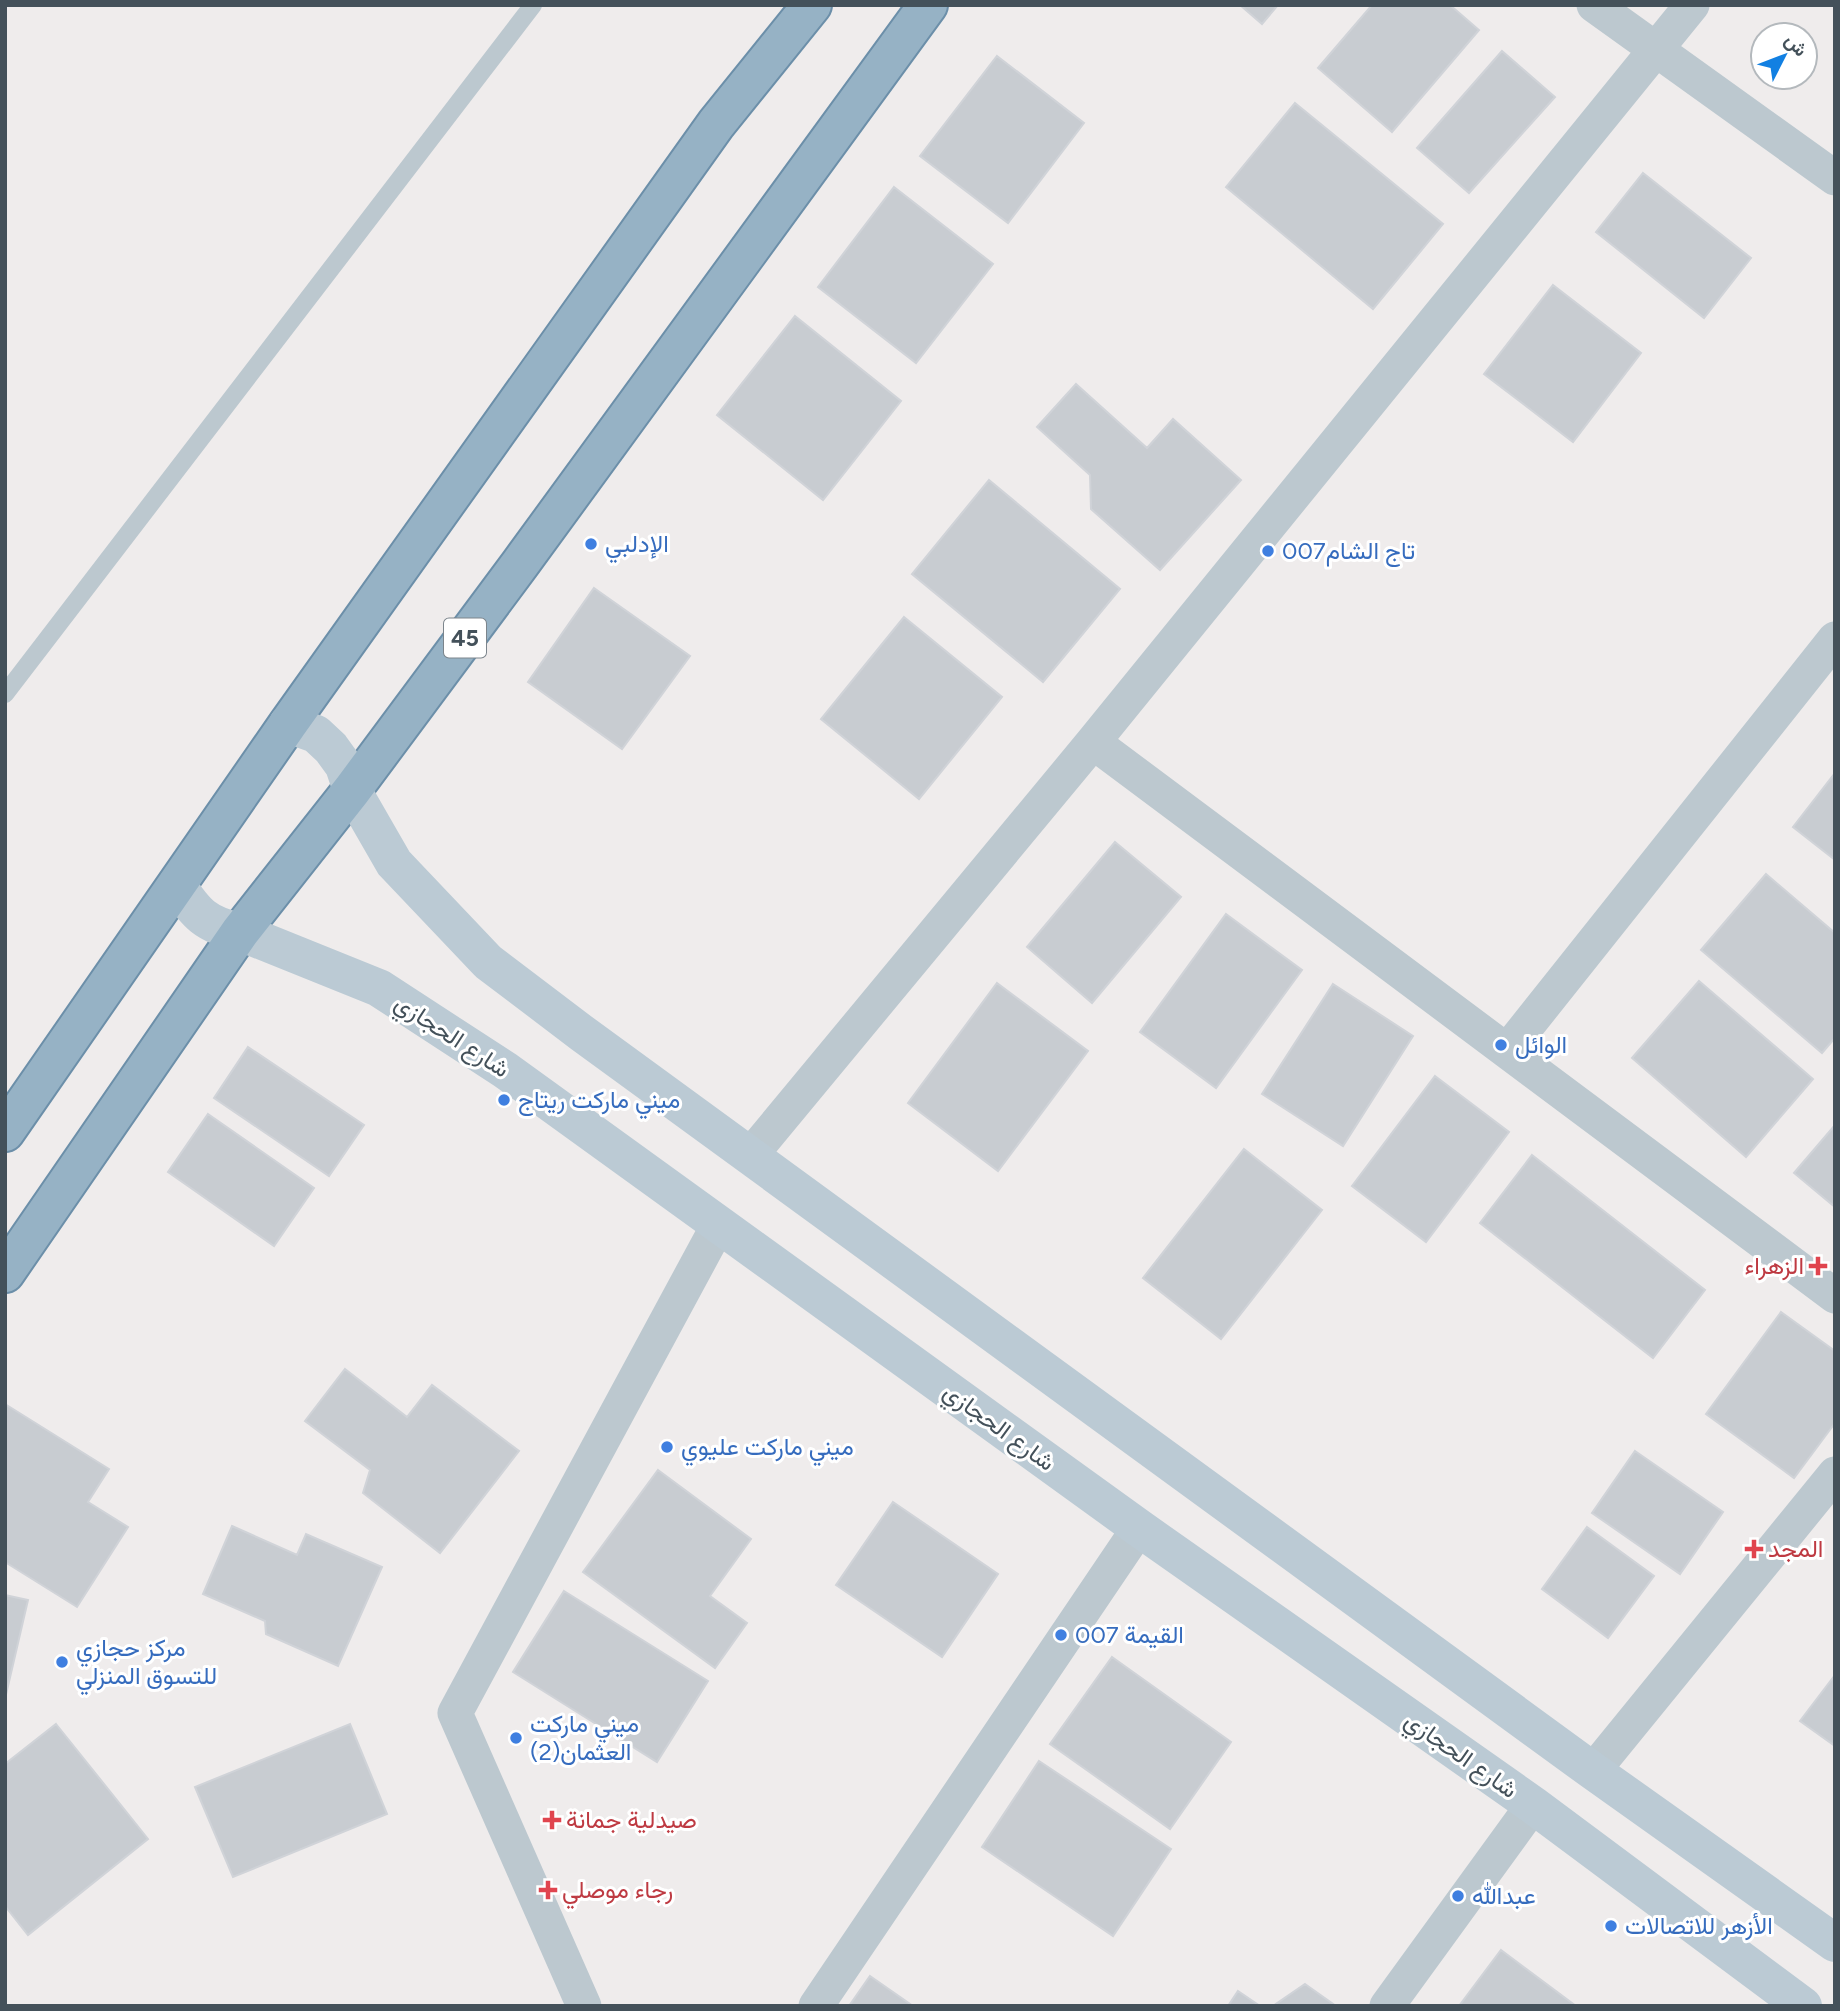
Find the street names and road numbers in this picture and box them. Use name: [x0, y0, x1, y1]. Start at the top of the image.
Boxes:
road number: 45: [444, 618, 486, 658]
street label: شارع الحجازي: [387, 988, 515, 1088]
street label: شارع الحجازي: [935, 1376, 1061, 1481]
street label: شارع الحجازي: [1397, 1705, 1523, 1808]

